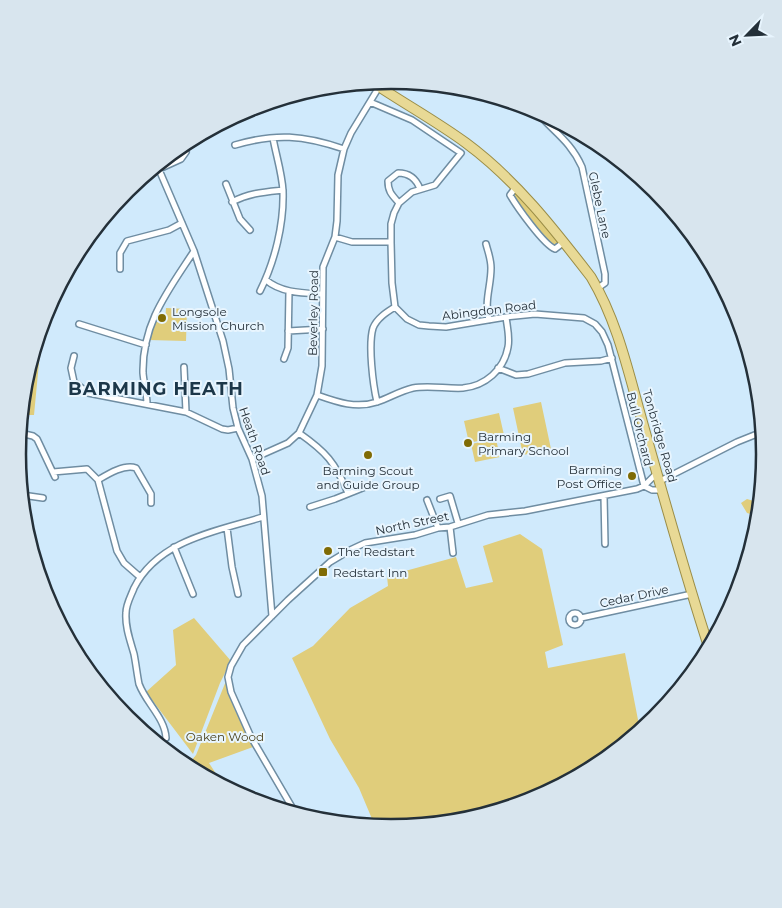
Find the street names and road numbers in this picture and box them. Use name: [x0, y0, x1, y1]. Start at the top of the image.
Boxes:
street label: Glebe Lane: [586, 170, 614, 240]
street label: Beverley Road: [305, 270, 321, 356]
street label: Abingdon Road: [441, 297, 537, 323]
street label: Tonbridge Road: [640, 388, 680, 484]
street label: Bull Orchard: [624, 390, 656, 468]
street label: Heath Road: [236, 405, 274, 477]
street label: North Street: [374, 508, 450, 538]
street label: Cedar Drive: [598, 581, 670, 611]

